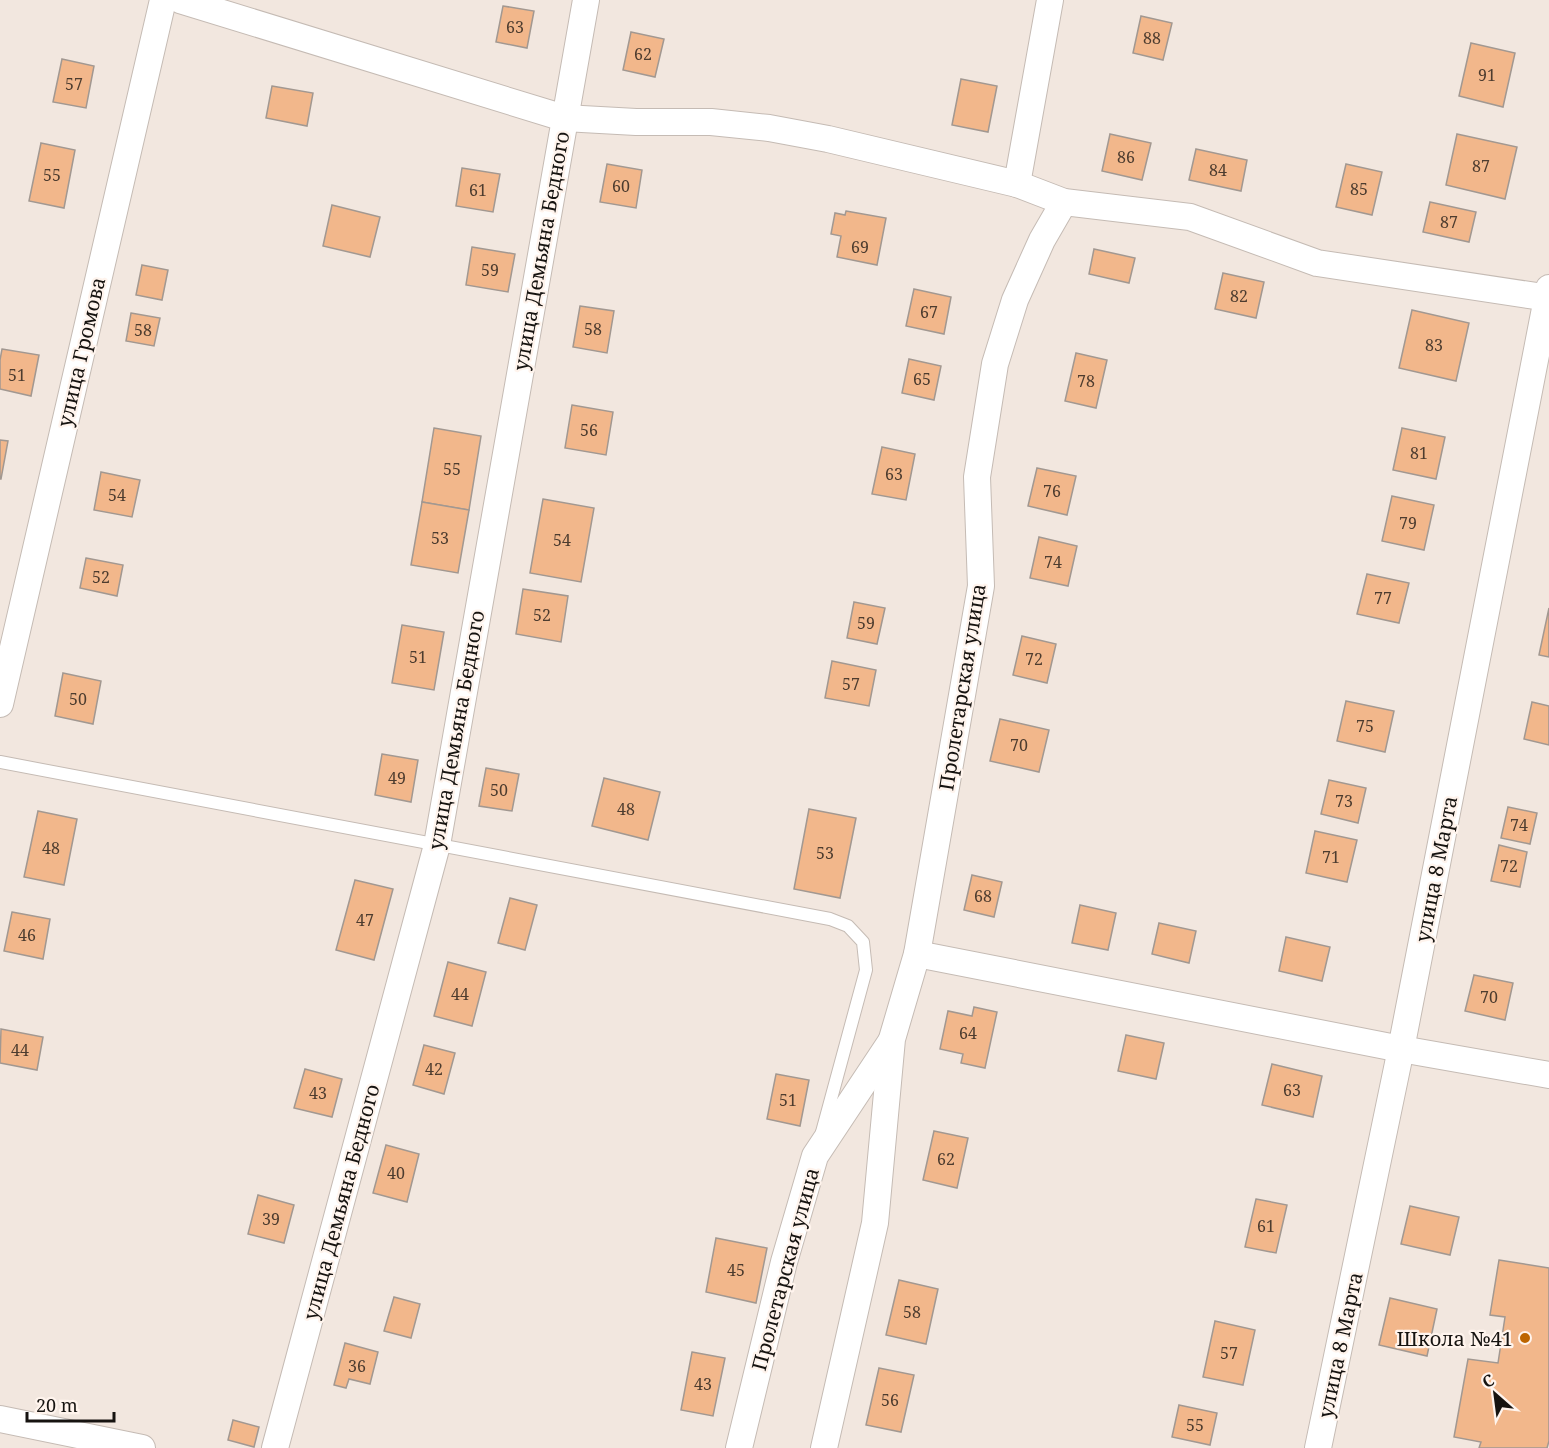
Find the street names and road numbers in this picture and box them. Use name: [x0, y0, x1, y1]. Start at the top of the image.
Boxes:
street label: улица Демьяна Бедного: [507, 129, 575, 373]
street label: улица Громова: [51, 274, 111, 430]
street label: Пролетарская улица: [932, 582, 992, 792]
street label: улица Демьяна Бедного: [422, 608, 490, 852]
street label: улица 8 Марта: [1409, 794, 1463, 944]
street label: улица Демьяна Бедного: [297, 1081, 385, 1323]
street label: Пролетарская улица: [745, 1164, 825, 1374]
street label: улица 8 Марта: [1311, 1270, 1369, 1420]

